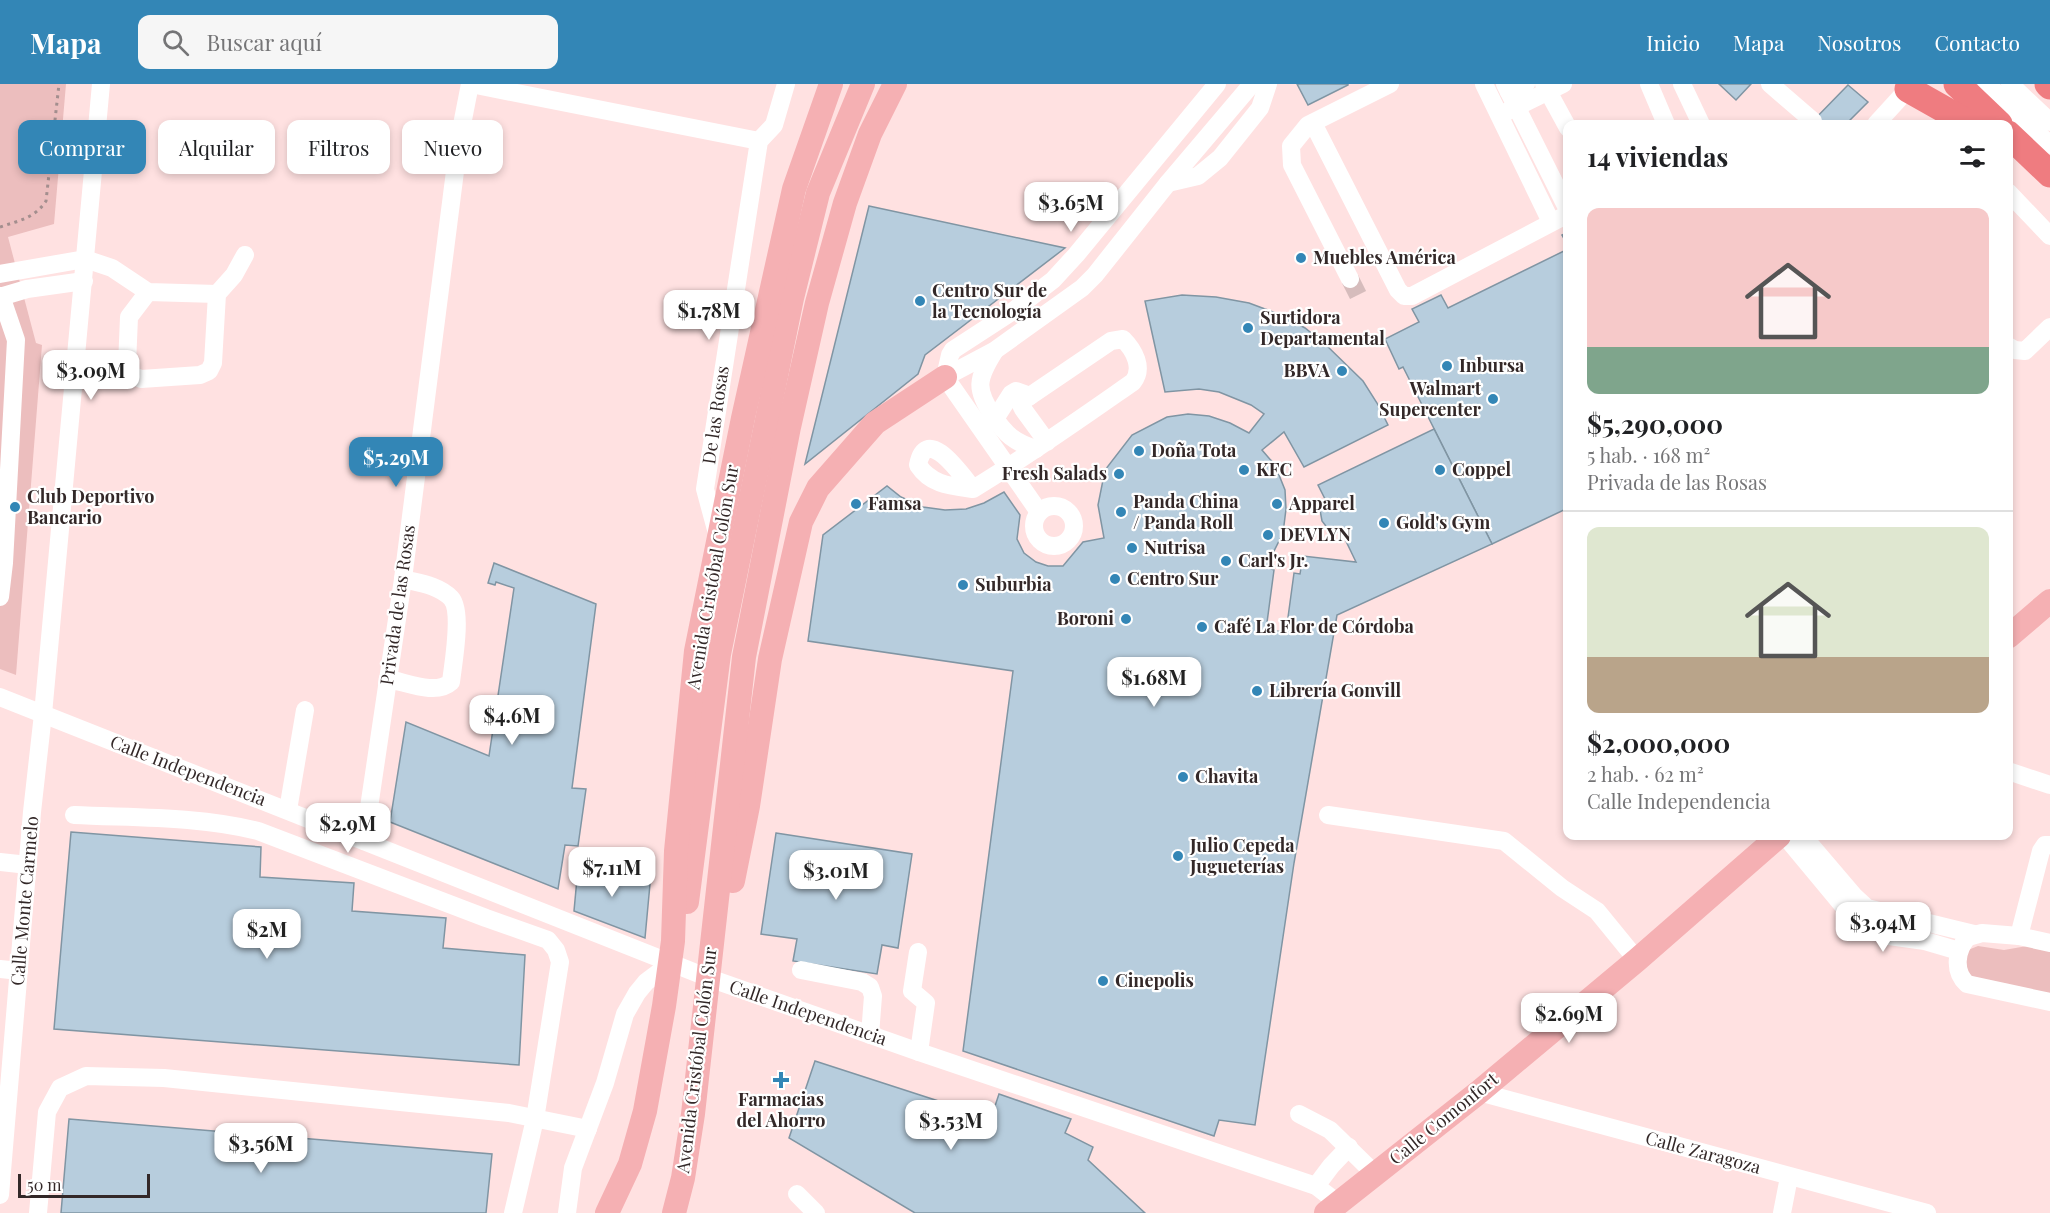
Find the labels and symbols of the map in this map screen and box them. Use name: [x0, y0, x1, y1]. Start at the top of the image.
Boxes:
pin: $3.65M: [1022, 182, 1120, 233]
place label: Muebles América: [1313, 245, 1456, 269]
marker: Muebles América: [1294, 251, 1308, 265]
place label: Centro Sur de la Tecnología: [932, 278, 1047, 323]
pin: $1.78M: [660, 290, 758, 341]
marker: Centro Sur de la Tecnología: [913, 294, 927, 308]
place label: Surtidora Departamental: [1260, 305, 1385, 350]
marker: Surtidora Departamental: [1241, 321, 1255, 335]
pin: $3.09M: [42, 350, 140, 401]
place label: Inbursa: [1459, 353, 1525, 377]
place label: BBVA: [1284, 358, 1331, 382]
marker: Inbursa: [1440, 359, 1454, 373]
street label: De las Rosas: [696, 364, 734, 466]
marker: BBVA: [1335, 364, 1349, 378]
place label: Walmart Supercenter: [1379, 376, 1482, 421]
marker: Walmart Supercenter: [1486, 392, 1500, 406]
pin: $5.29M: [347, 437, 445, 488]
place label: Doña Tota: [1151, 438, 1237, 462]
marker: Doña Tota: [1132, 444, 1146, 458]
place label: KFC: [1256, 457, 1292, 481]
place label: Coppel: [1452, 457, 1512, 481]
place label: Fresh Salads: [1002, 461, 1107, 485]
street label: Avenida Cristóbal Colón Sur: [680, 463, 744, 692]
marker: KFC: [1237, 463, 1251, 477]
marker: Coppel: [1433, 463, 1447, 477]
marker: Fresh Salads: [1112, 467, 1126, 481]
place label: Club Deportivo Bancario: [27, 484, 154, 529]
place label: Panda China / Panda Roll: [1133, 489, 1239, 534]
place label: Famsa: [868, 491, 922, 515]
place label: Apparel: [1288, 491, 1355, 515]
marker: Famsa: [849, 497, 863, 511]
marker: Apparel: [1270, 497, 1284, 511]
marker: Club Deportivo Bancario: [8, 500, 22, 514]
marker: Panda China / Panda Roll: [1114, 505, 1128, 519]
place label: Gold's Gym: [1396, 510, 1491, 534]
marker: Gold's Gym: [1377, 516, 1391, 530]
place label: DEVLYN: [1280, 522, 1351, 546]
street label: Privada de las Rosas: [374, 523, 420, 687]
marker: DEVLYN: [1261, 528, 1275, 542]
place label: Nutrisa: [1144, 535, 1206, 559]
marker: Nutrisa: [1125, 541, 1139, 555]
place label: Carl's Jr.: [1238, 548, 1308, 572]
marker: Carl's Jr.: [1219, 554, 1233, 568]
place label: Centro Sur: [1127, 566, 1219, 590]
place label: Suburbia: [975, 572, 1052, 596]
marker: Centro Sur: [1108, 572, 1122, 586]
marker: Suburbia: [956, 578, 970, 592]
place label: Boroni: [1057, 606, 1114, 630]
marker: Boroni: [1119, 612, 1133, 626]
place label: Café La Flor de Córdoba: [1214, 614, 1415, 638]
marker: Café La Flor de Córdoba: [1195, 620, 1209, 634]
pin: $1.68M: [1105, 657, 1203, 708]
place label: Librería Gonvill: [1269, 678, 1402, 702]
marker: Librería Gonvill: [1250, 684, 1264, 698]
pin: $4.6M: [470, 695, 554, 746]
street label: Calle Independencia: [107, 729, 270, 811]
place label: Chavita: [1195, 764, 1259, 788]
marker: Chavita: [1176, 770, 1190, 784]
pin: $2.9M: [306, 803, 390, 854]
street label: Calle Monte Carmelo: [5, 815, 43, 987]
place label: Julio Cepeda Jugueterías: [1189, 833, 1295, 878]
pin: $7.11M: [563, 847, 661, 898]
marker: Julio Cepeda Jugueterías: [1171, 849, 1185, 863]
pin: $3.01M: [787, 850, 885, 901]
pin: $3.94M: [1834, 902, 1932, 953]
pin: $2M: [238, 909, 296, 960]
street label: Avenida Cristóbal Colón Sur: [670, 945, 722, 1175]
place label: Cinepolis: [1115, 968, 1194, 992]
street label: Calle Independencia: [726, 974, 890, 1050]
marker: Cinepolis: [1096, 974, 1110, 988]
pin: $2.69M: [1520, 993, 1618, 1044]
street label: Calle Comonfort: [1384, 1066, 1503, 1170]
marker: Farmacias del Ahorro: [774, 1073, 788, 1087]
place label: Farmacias del Ahorro: [737, 1087, 825, 1132]
pin: $3.53M: [902, 1100, 1000, 1151]
pin: $3.56M: [212, 1123, 310, 1174]
street label: Calle Zaragoza: [1643, 1125, 1764, 1179]
scale bar: [18, 1171, 150, 1198]

